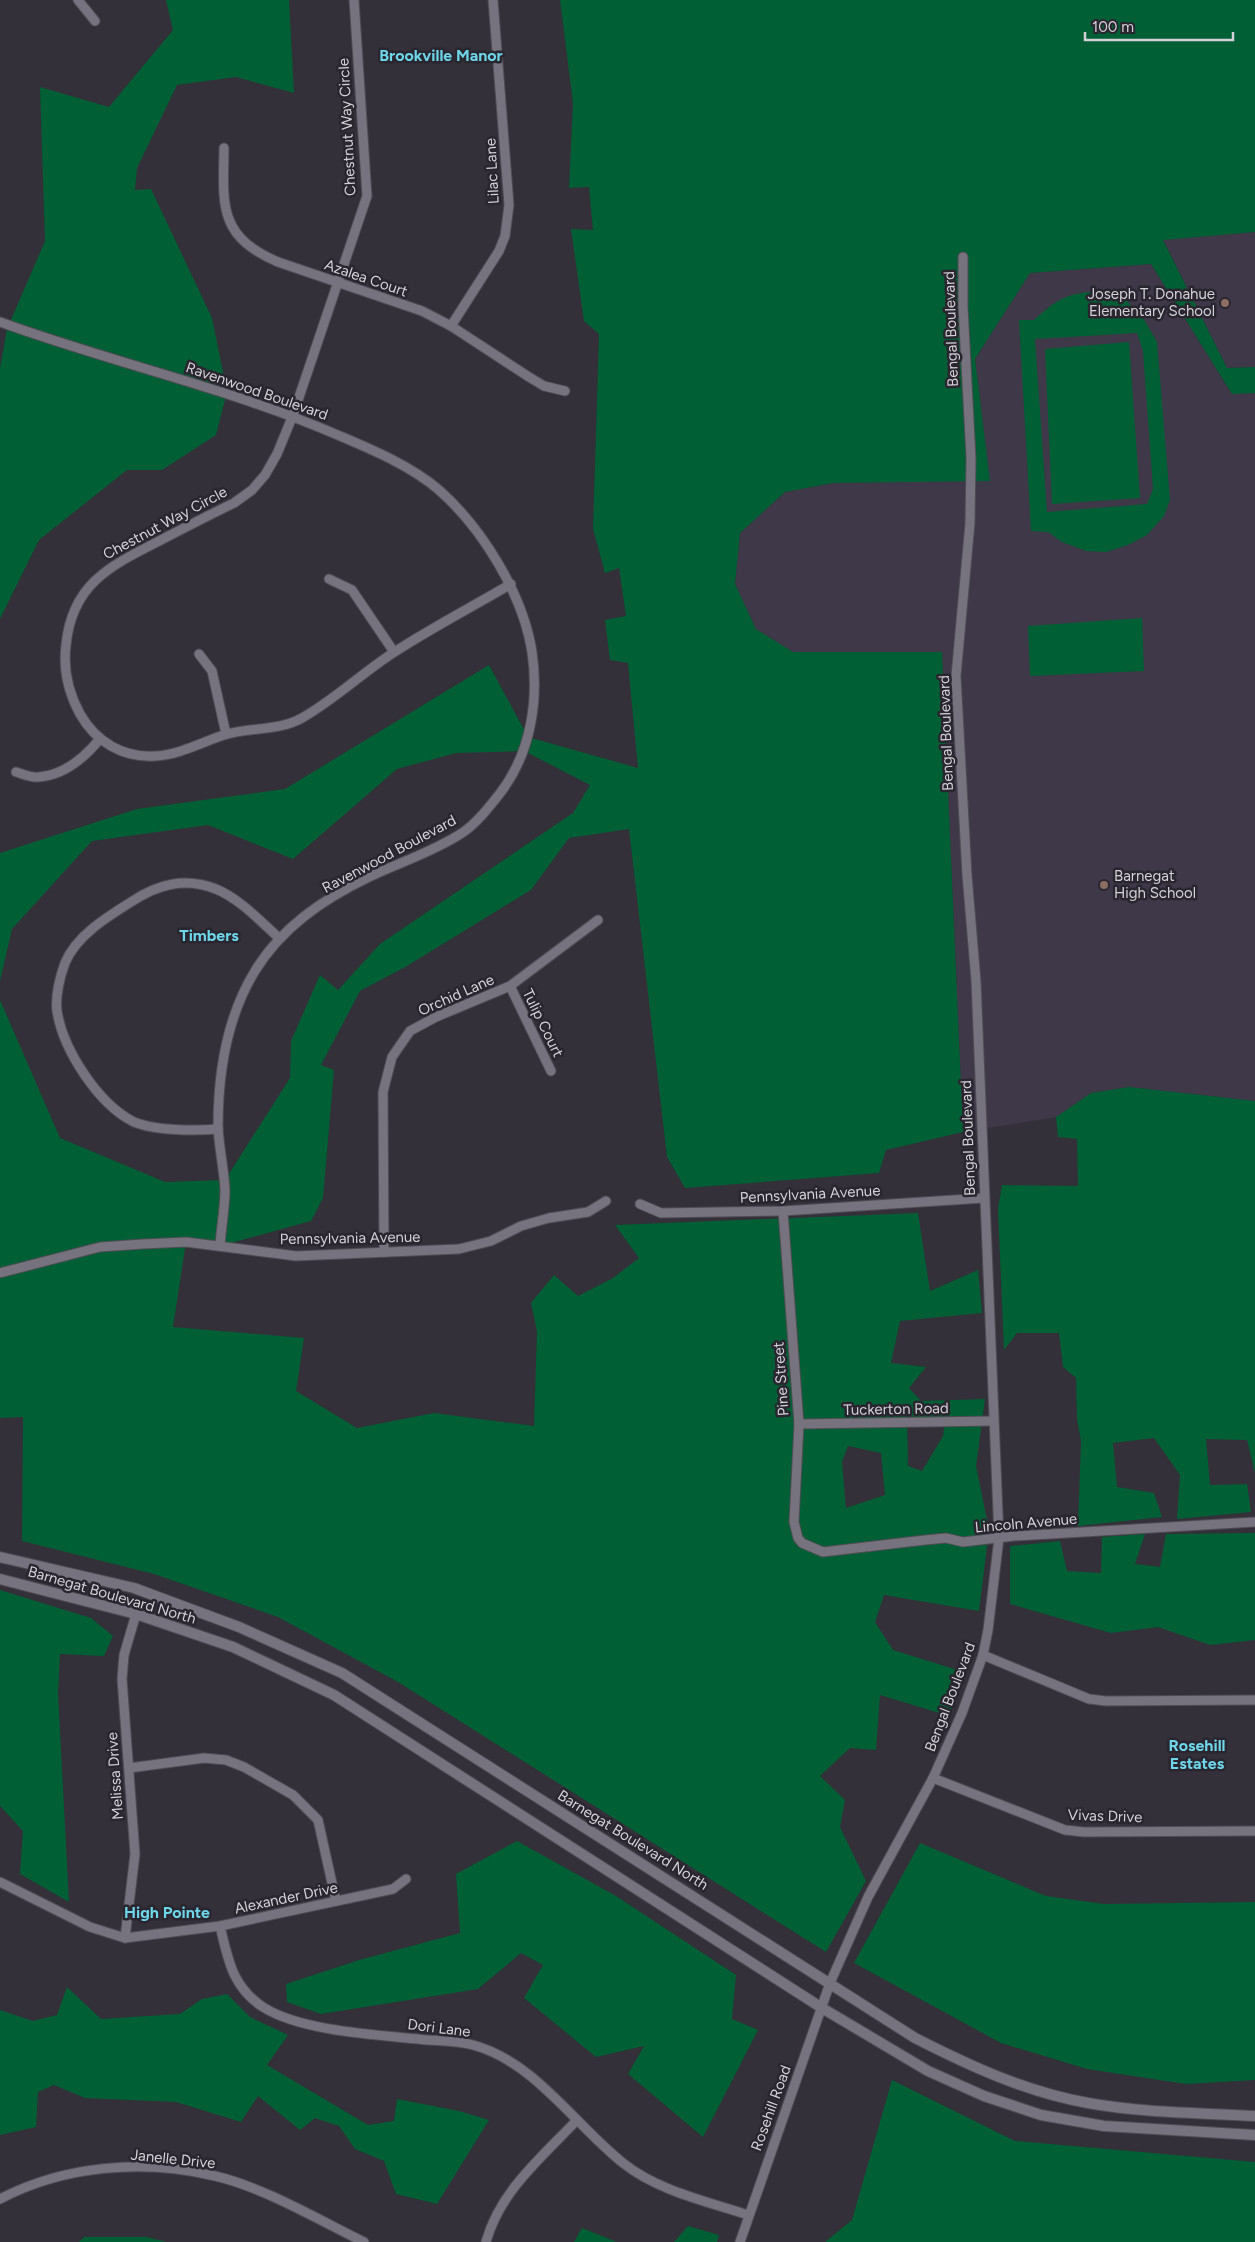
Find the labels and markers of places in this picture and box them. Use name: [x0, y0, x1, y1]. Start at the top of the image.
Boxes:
place label: Joseph T. Donahue Elementary School: [1087, 285, 1215, 320]
marker: Joseph T. Donahue Elementary School: [1219, 297, 1231, 309]
place label: Barnegat High School: [1114, 867, 1196, 902]
marker: Barnegat High School: [1098, 879, 1110, 891]

